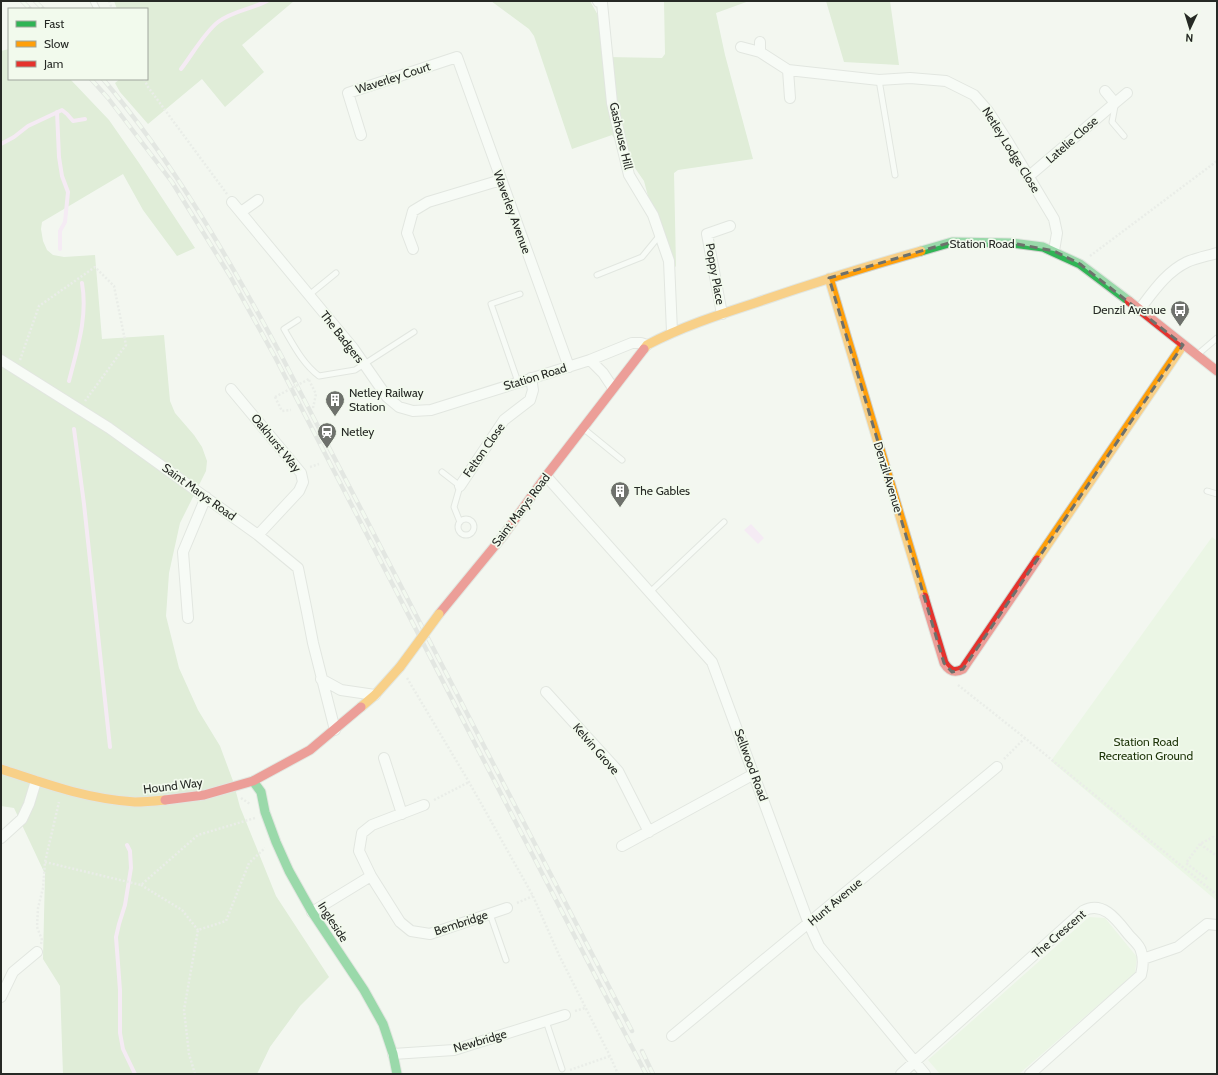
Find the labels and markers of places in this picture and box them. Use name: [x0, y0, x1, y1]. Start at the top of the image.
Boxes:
bus stop icon: Denzil Avenue: [1169, 299, 1191, 327]
place label: Denzil Avenue: [1093, 302, 1166, 317]
place label: Netley Railway Station: [349, 385, 424, 414]
building icon: Netley Railway Station: [324, 389, 346, 417]
station icon: Netley: [316, 421, 338, 449]
place label: Netley: [341, 424, 374, 439]
building icon: The Gables: [609, 480, 631, 508]
place label: The Gables: [634, 483, 690, 498]

